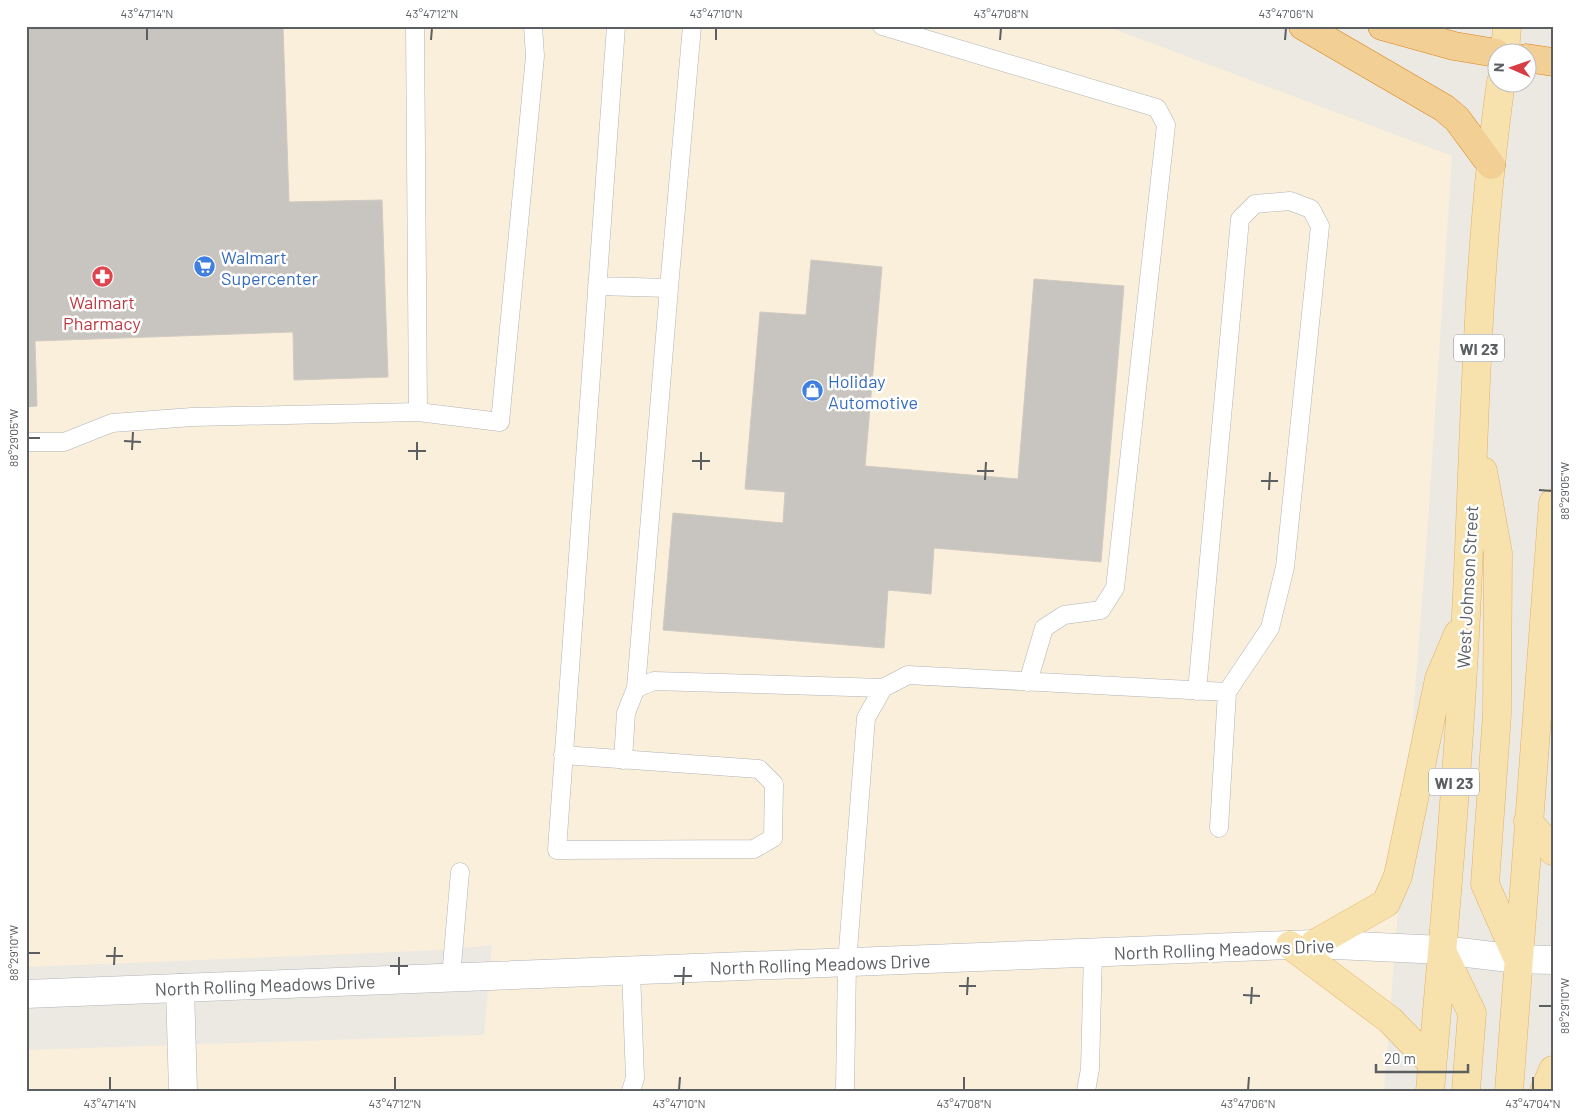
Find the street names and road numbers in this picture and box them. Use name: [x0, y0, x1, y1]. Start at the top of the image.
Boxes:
road number: WI 23: [1454, 334, 1504, 362]
street label: West Johnson Street: [1452, 505, 1482, 669]
road number: WI 23: [1429, 769, 1479, 796]
street label: North Rolling Meadows Drive: [1113, 934, 1335, 964]
street label: North Rolling Meadows Drive: [709, 949, 931, 979]
street label: North Rolling Meadows Drive: [154, 970, 376, 1000]

